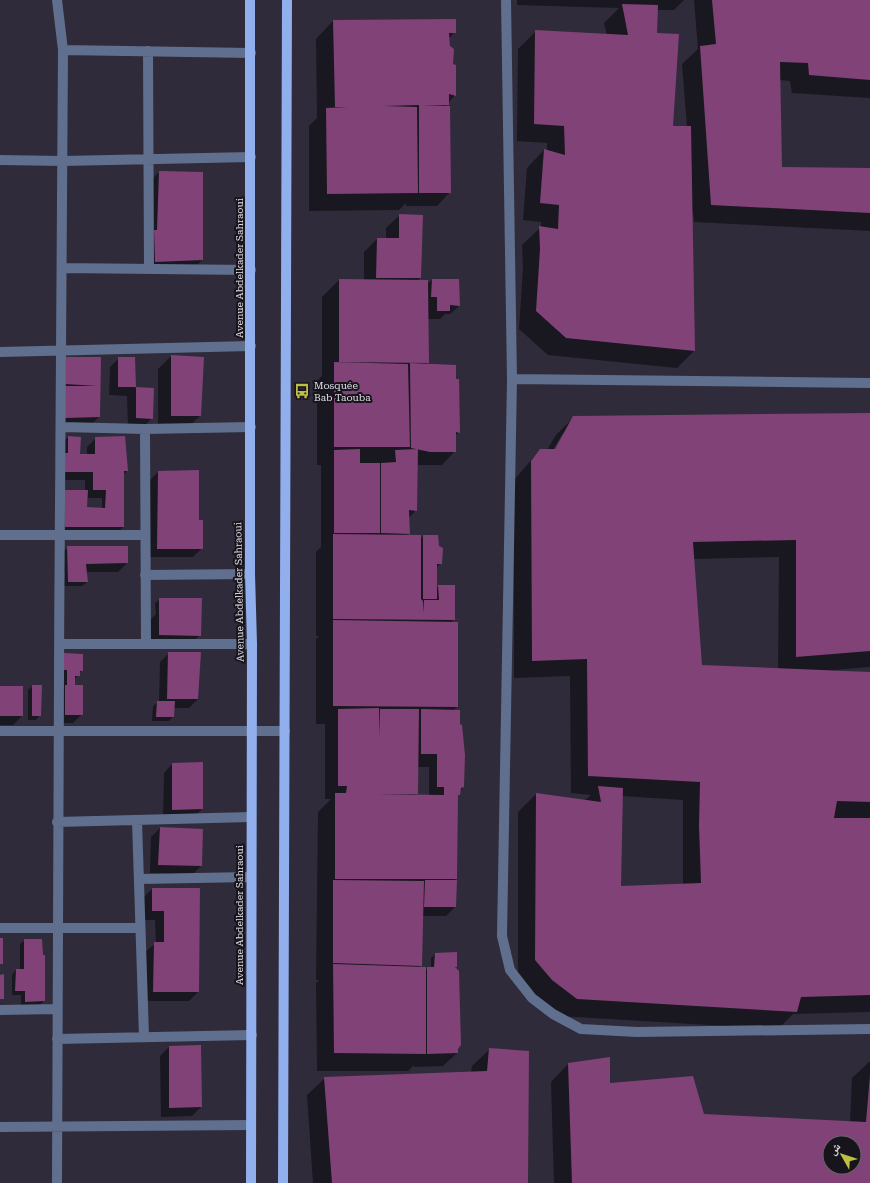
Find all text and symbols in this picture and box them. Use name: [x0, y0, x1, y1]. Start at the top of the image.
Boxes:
street label: Avenue Abdelkader Sahraoui: [234, 198, 245, 338]
place label: Mosquée Bab Taouba: [314, 380, 371, 403]
bus stop icon: Mosquée Bab Taouba: [293, 382, 311, 400]
street label: Avenue Abdelkader Sahraoui: [232, 522, 246, 662]
street label: Avenue Abdelkader Sahraoui: [234, 845, 245, 985]
north arrow: [822, 1135, 862, 1175]
text: ش: [826, 1140, 844, 1158]

